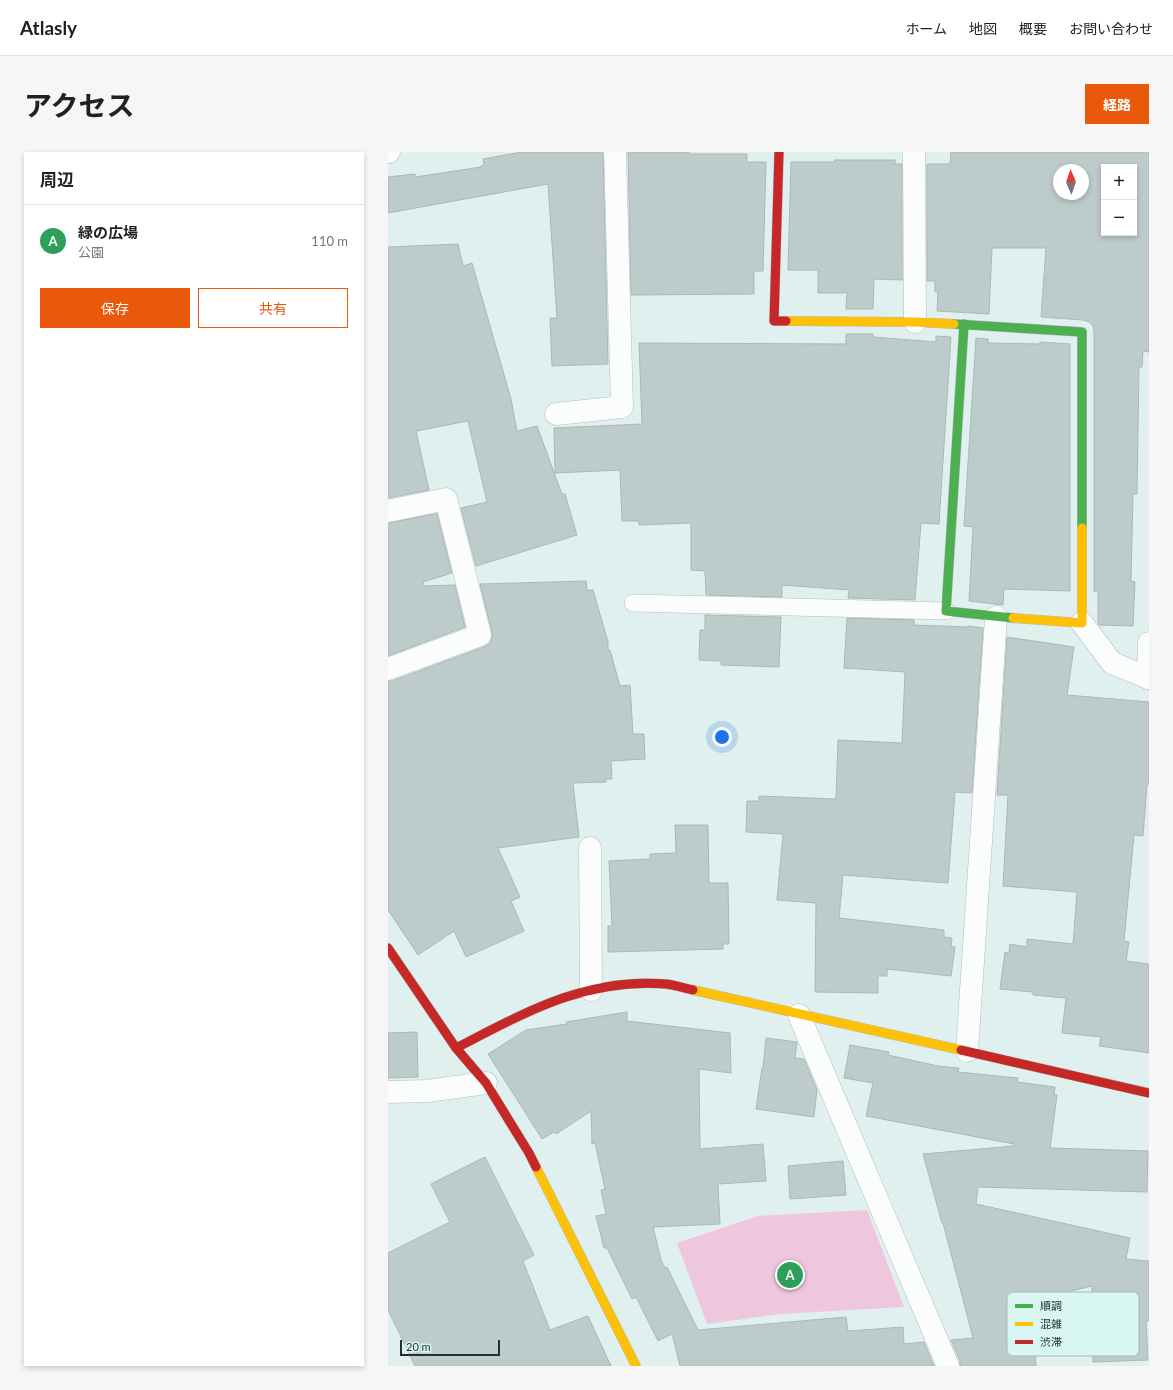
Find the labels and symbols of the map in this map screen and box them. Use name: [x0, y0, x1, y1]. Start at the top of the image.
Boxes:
north arrow: [1053, 164, 1089, 200]
your location: [712, 727, 732, 747]
pin: A: [777, 1260, 803, 1290]
legend: [1007, 1292, 1139, 1356]
text: 順調: [1040, 1299, 1062, 1312]
text: 混雑: [1040, 1317, 1062, 1330]
text: 渋滞: [1040, 1335, 1062, 1348]
scale bar: [400, 1338, 500, 1357]

